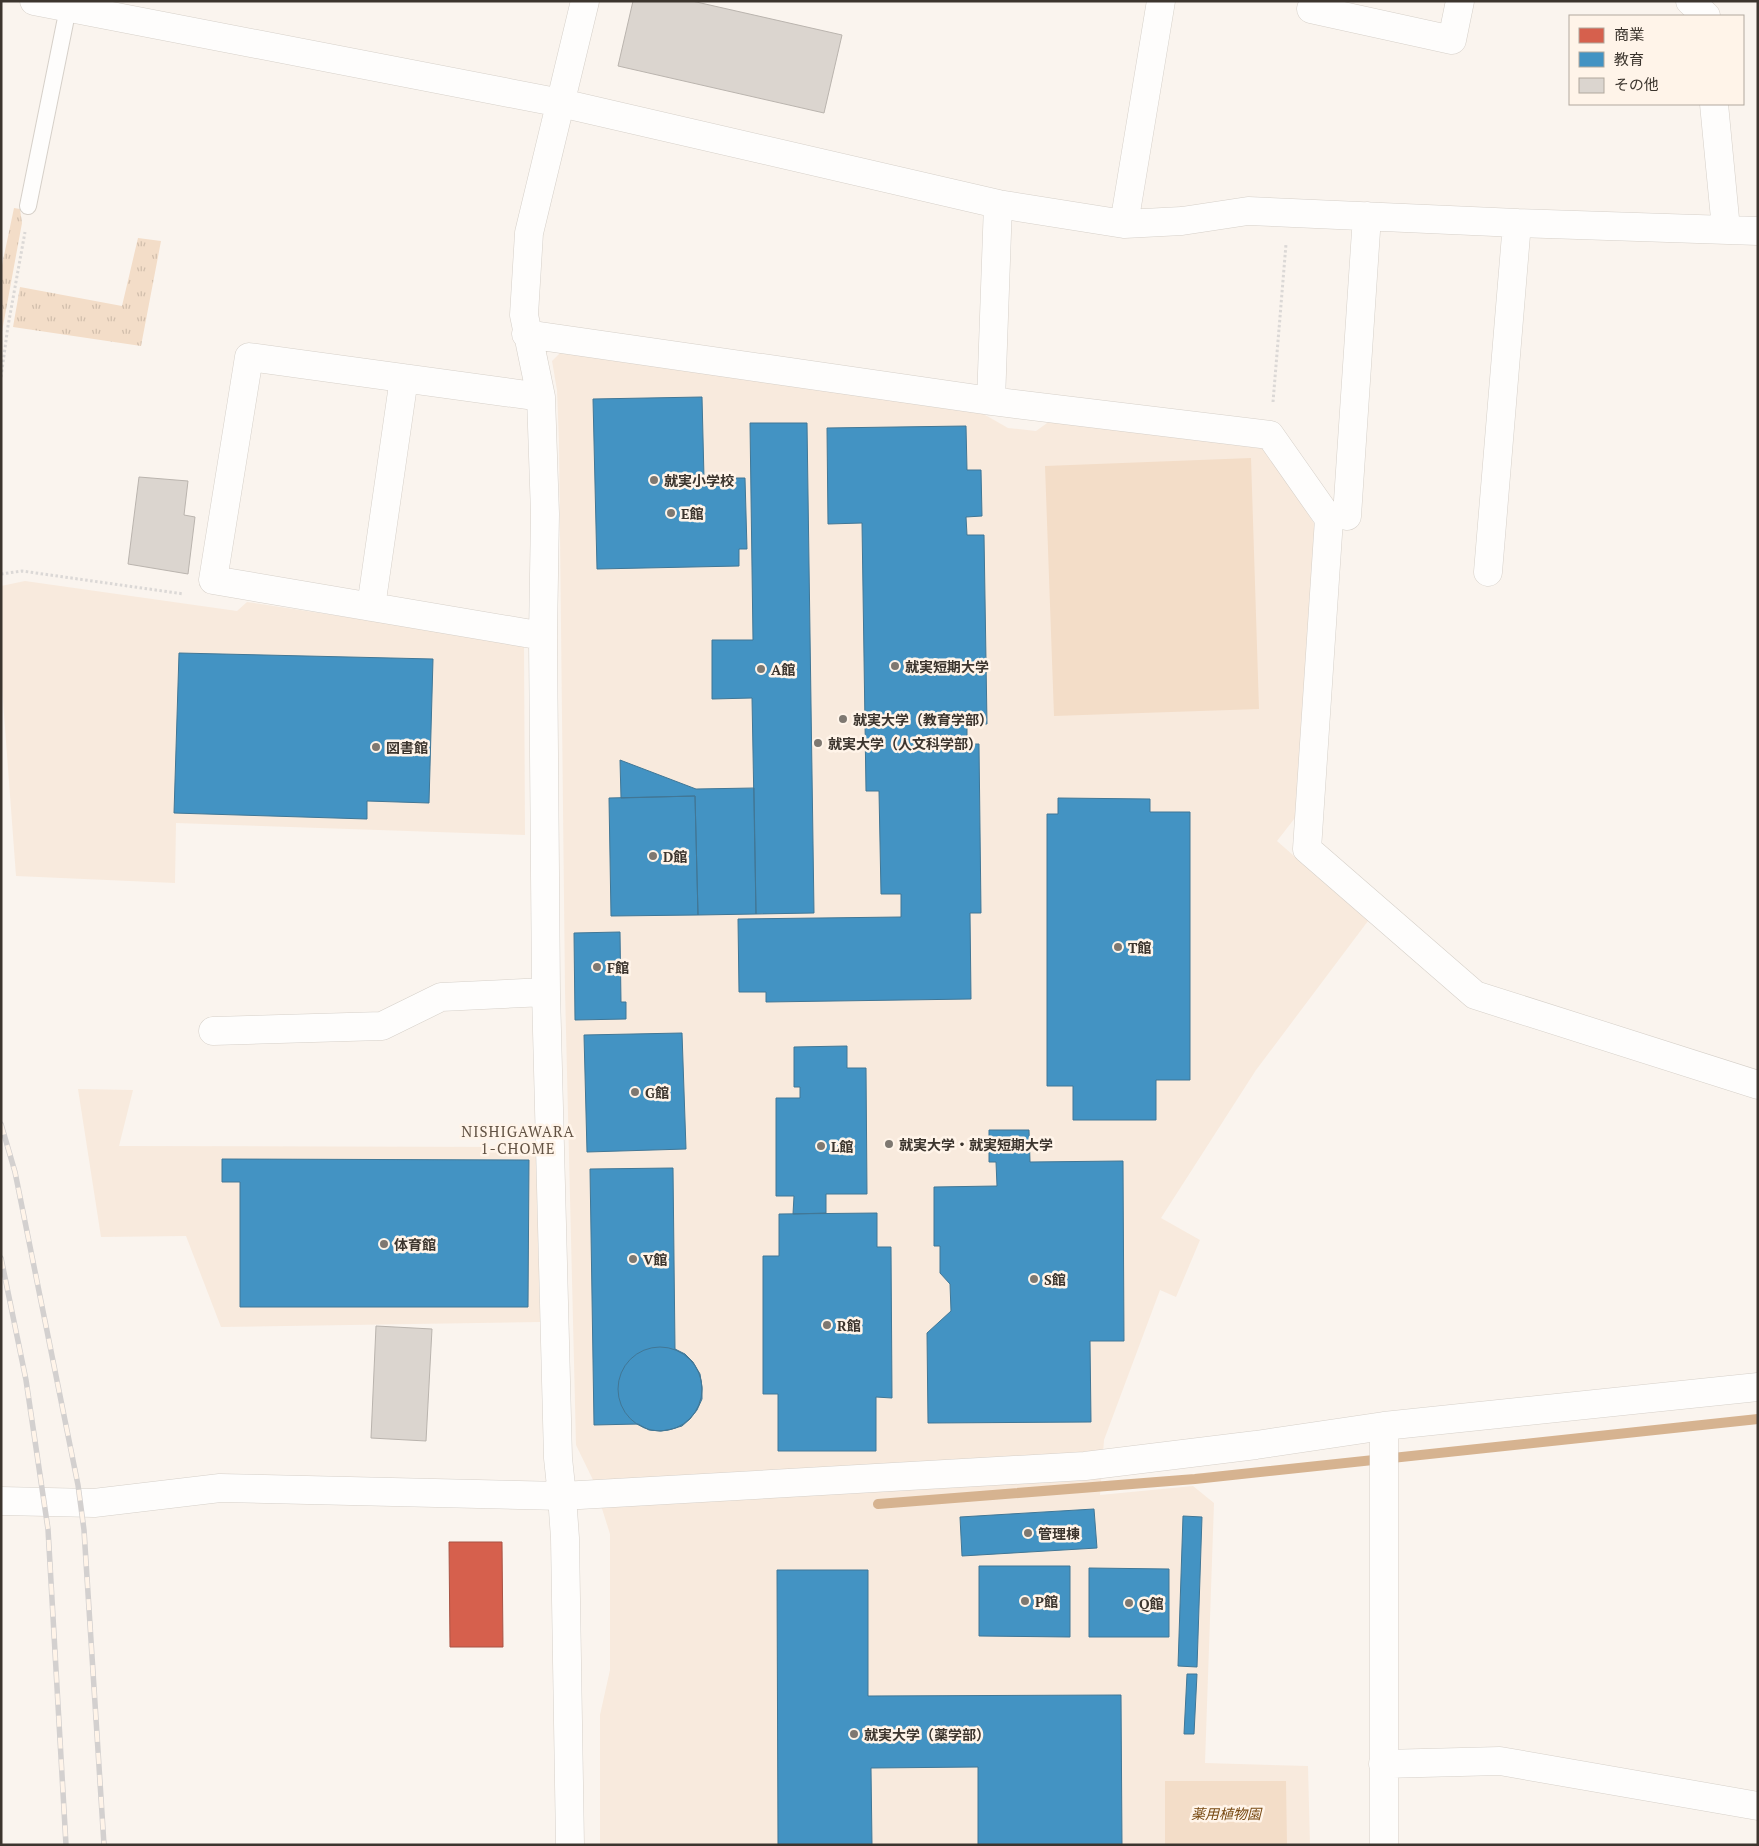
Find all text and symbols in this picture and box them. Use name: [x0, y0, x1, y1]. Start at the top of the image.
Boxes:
legend: [1569, 15, 1744, 105]
text: 商業: [1614, 24, 1644, 44]
text: 教育: [1614, 49, 1644, 69]
text: その他: [1614, 74, 1659, 94]
place label: 就実小学校: [664, 471, 734, 490]
marker: 就実小学校: [648, 474, 660, 486]
place label: E館: [681, 504, 703, 523]
marker: E館: [665, 507, 677, 519]
place label: 就実短期大学: [905, 657, 989, 676]
place label: A館: [771, 660, 795, 679]
marker: 就実短期大学: [889, 660, 901, 672]
marker: A館: [755, 663, 767, 675]
place label: 就実大学（教育学部）: [853, 710, 993, 729]
marker: 就実大学（教育学部）: [837, 713, 849, 725]
place label: 就実大学（人文科学部）: [828, 734, 982, 753]
marker: 就実大学（人文科学部）: [812, 737, 824, 749]
place label: 図書館: [386, 738, 428, 757]
marker: 図書館: [370, 741, 382, 753]
place label: D館: [663, 847, 687, 866]
marker: D館: [647, 850, 659, 862]
place label: T館: [1128, 938, 1151, 957]
marker: T館: [1112, 941, 1124, 953]
place label: F館: [607, 958, 629, 977]
marker: F館: [591, 961, 603, 973]
place label: G館: [645, 1083, 669, 1102]
marker: G館: [629, 1086, 641, 1098]
district label: NISHIGAWARA 1-CHOME: [461, 1121, 575, 1158]
place label: 就実大学・就実短期大学: [899, 1135, 1053, 1154]
place label: L館: [831, 1137, 853, 1156]
marker: 就実大学・就実短期大学: [883, 1138, 895, 1150]
marker: L館: [815, 1140, 827, 1152]
place label: 体育館: [394, 1235, 436, 1254]
marker: 体育館: [378, 1238, 390, 1250]
place label: V館: [643, 1250, 667, 1269]
marker: V館: [627, 1253, 639, 1265]
place label: S館: [1044, 1270, 1066, 1289]
marker: S館: [1028, 1273, 1040, 1285]
place label: R館: [837, 1316, 861, 1335]
marker: R館: [821, 1319, 833, 1331]
place label: 管理棟: [1038, 1524, 1080, 1543]
marker: 管理棟: [1022, 1527, 1034, 1539]
place label: P館: [1035, 1592, 1058, 1611]
place label: Q館: [1139, 1594, 1164, 1613]
marker: P館: [1019, 1595, 1031, 1607]
marker: Q館: [1123, 1597, 1135, 1609]
place label: 就実大学（薬学部）: [864, 1725, 990, 1744]
marker: 就実大学（薬学部）: [848, 1728, 860, 1740]
park label: 薬用植物園: [1191, 1804, 1263, 1823]

